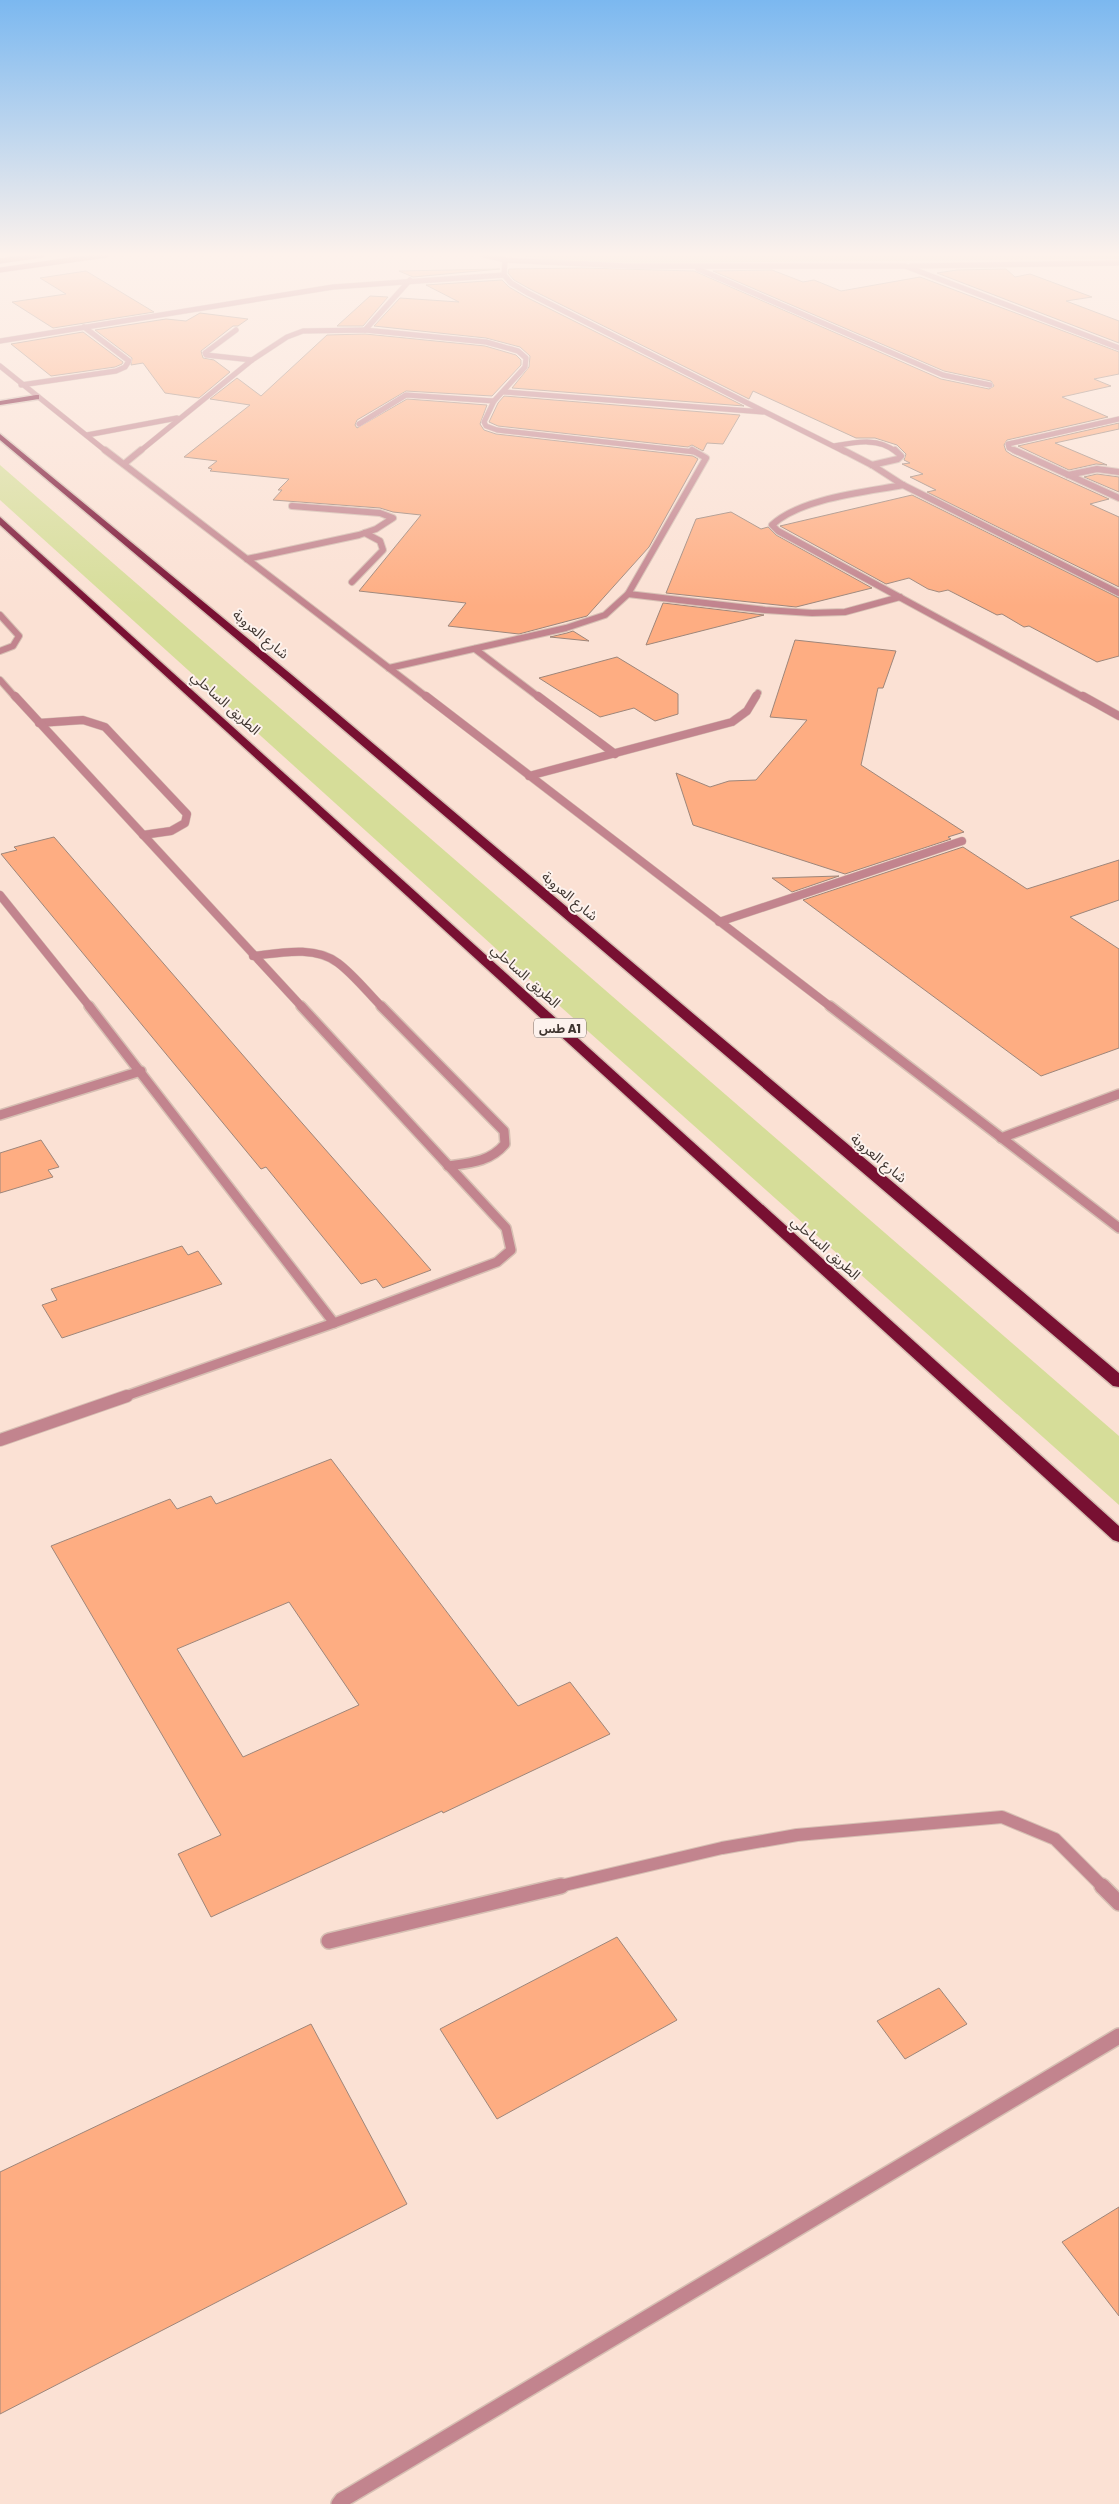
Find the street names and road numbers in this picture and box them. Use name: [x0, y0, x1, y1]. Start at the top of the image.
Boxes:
street label: شارع العروبة: [228, 605, 293, 664]
street label: الطريق الساحلي: [186, 666, 265, 740]
street label: شارع العروبة: [537, 867, 602, 926]
street label: الطريق الساحلي: [486, 939, 565, 1013]
road number: طس A1: [534, 1018, 586, 1038]
street label: شارع العروبة: [846, 1129, 911, 1188]
street label: الطريق الساحلي: [786, 1211, 865, 1285]

